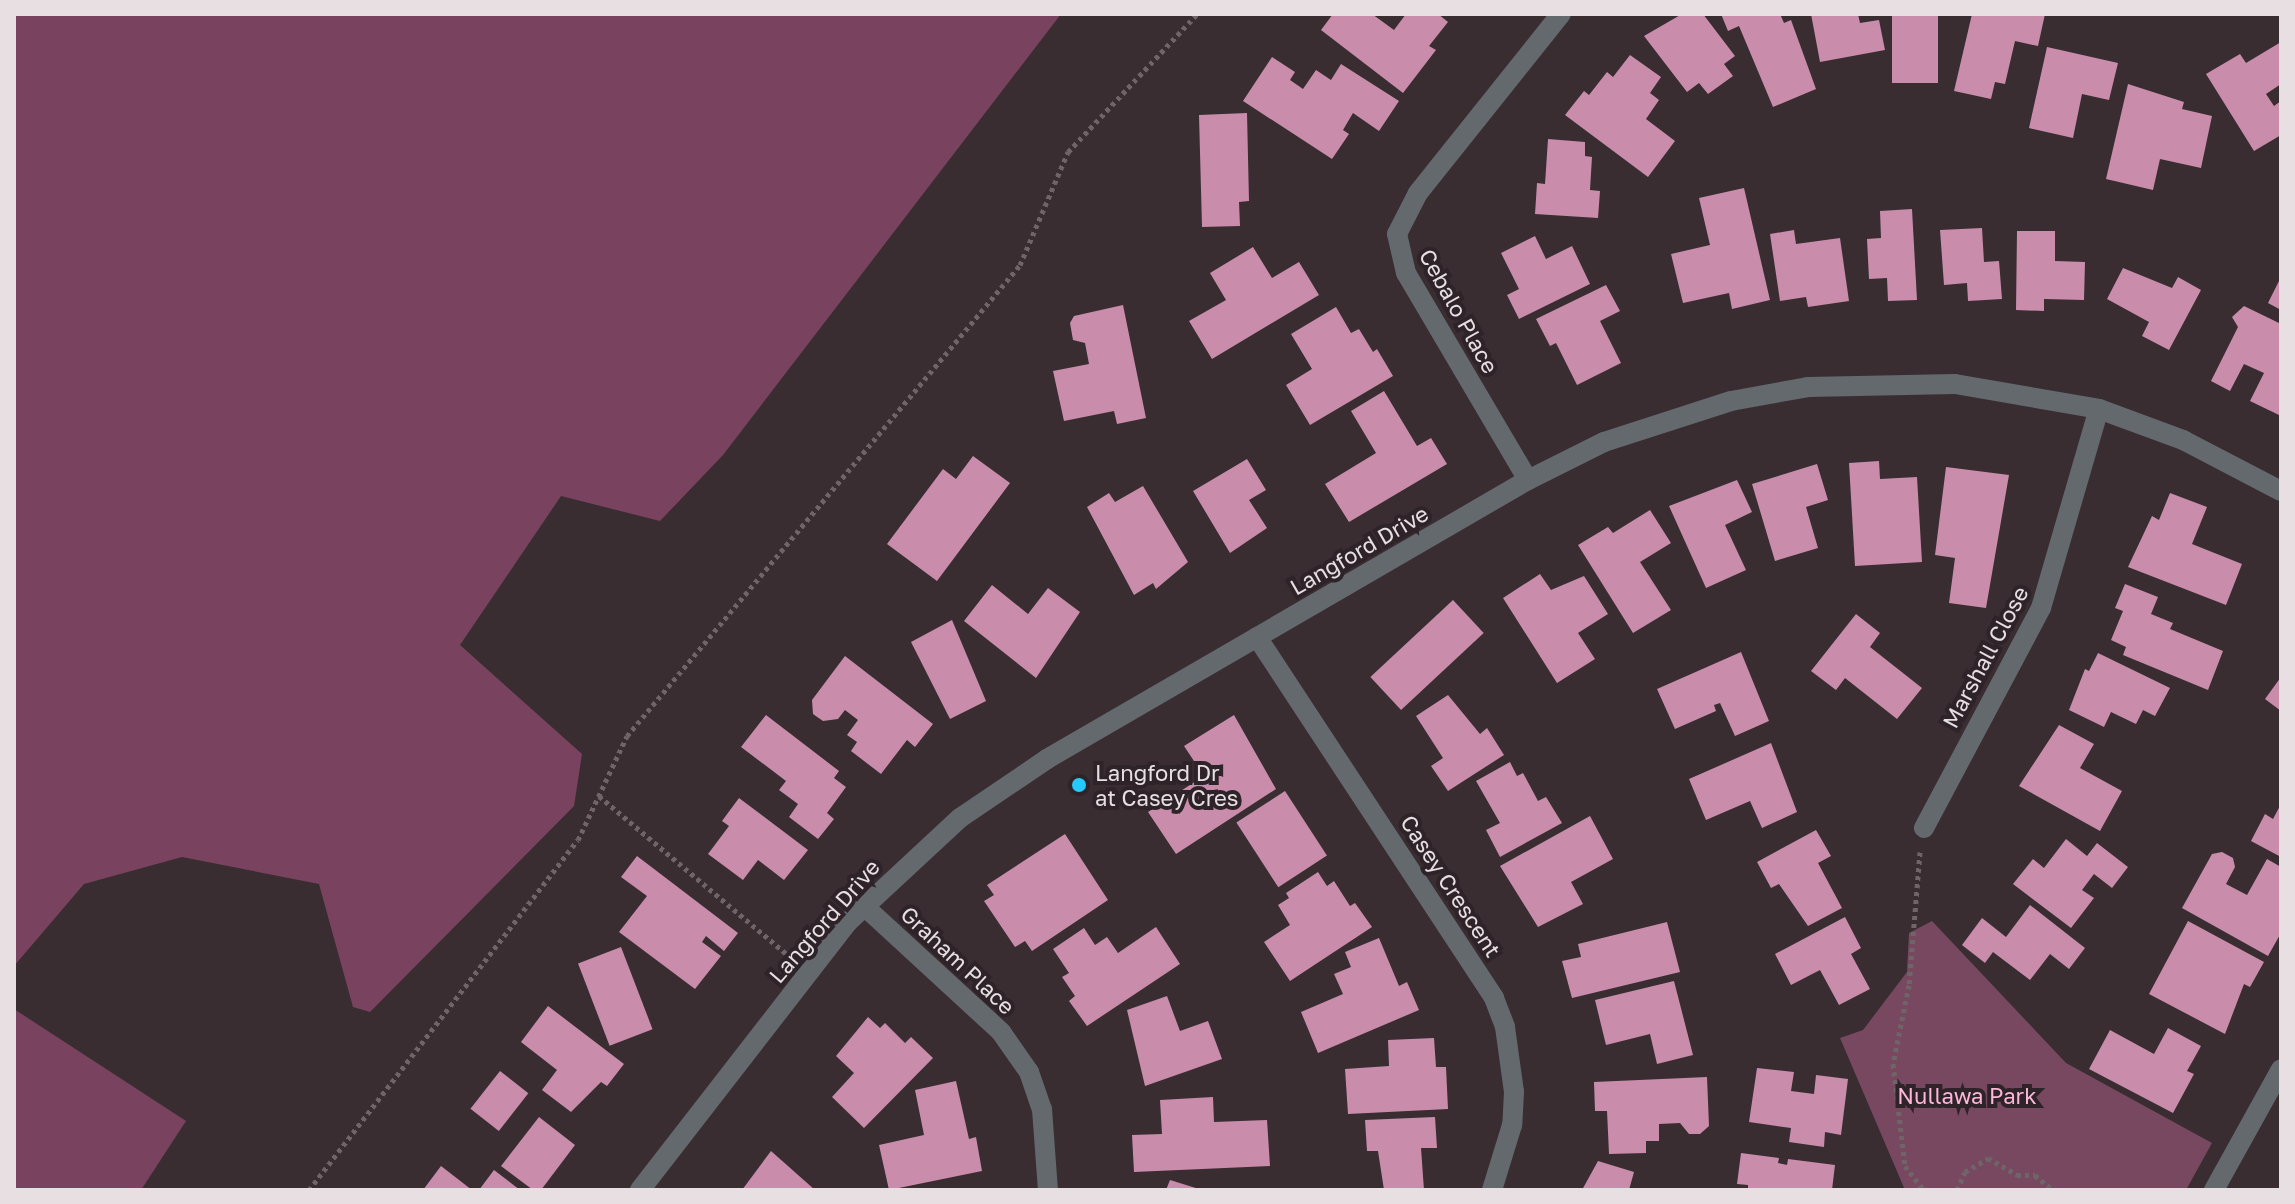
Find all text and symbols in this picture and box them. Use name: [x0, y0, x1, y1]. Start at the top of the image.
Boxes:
street label: Cebalo Place: [1414, 244, 1504, 378]
street label: Langford Drive: [1285, 500, 1433, 600]
street label: Marshall Close: [1937, 582, 2033, 732]
place label: Langford Dr at Casey Cres: [1095, 759, 1238, 810]
marker: Langford Dr at Casey Cres: [1070, 776, 1088, 794]
street label: Casey Crescent: [1395, 810, 1507, 962]
street label: Langford Drive: [763, 854, 885, 988]
street label: Graham Place: [896, 901, 1020, 1019]
park label: Nullawa Park: [1897, 1083, 2037, 1109]

